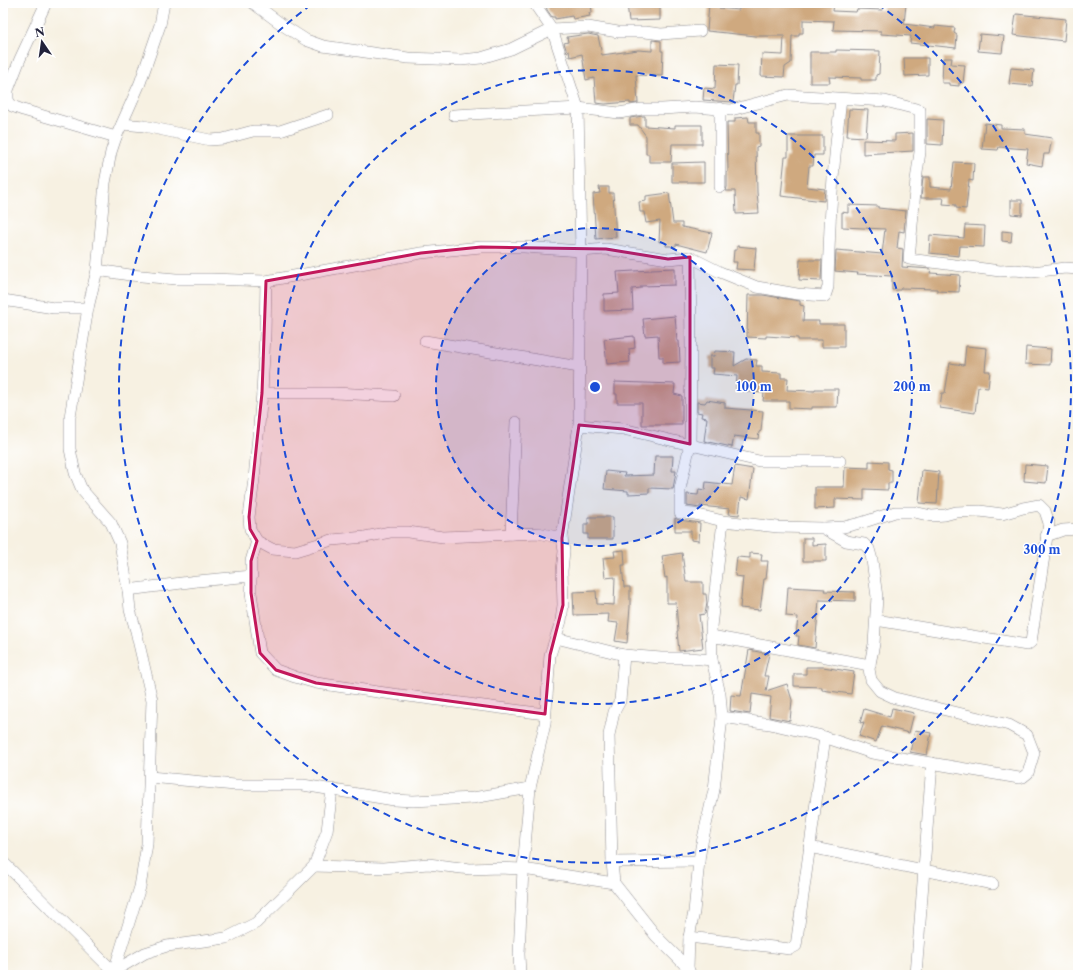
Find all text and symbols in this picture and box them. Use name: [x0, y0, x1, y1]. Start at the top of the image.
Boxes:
north arrow: [22, 22, 62, 62]
text: N: [34, 24, 46, 40]
text: 100 m: [736, 379, 772, 394]
text: 200 m: [893, 379, 931, 394]
centre of rings: [588, 380, 602, 394]
text: 300 m: [1023, 542, 1061, 557]

